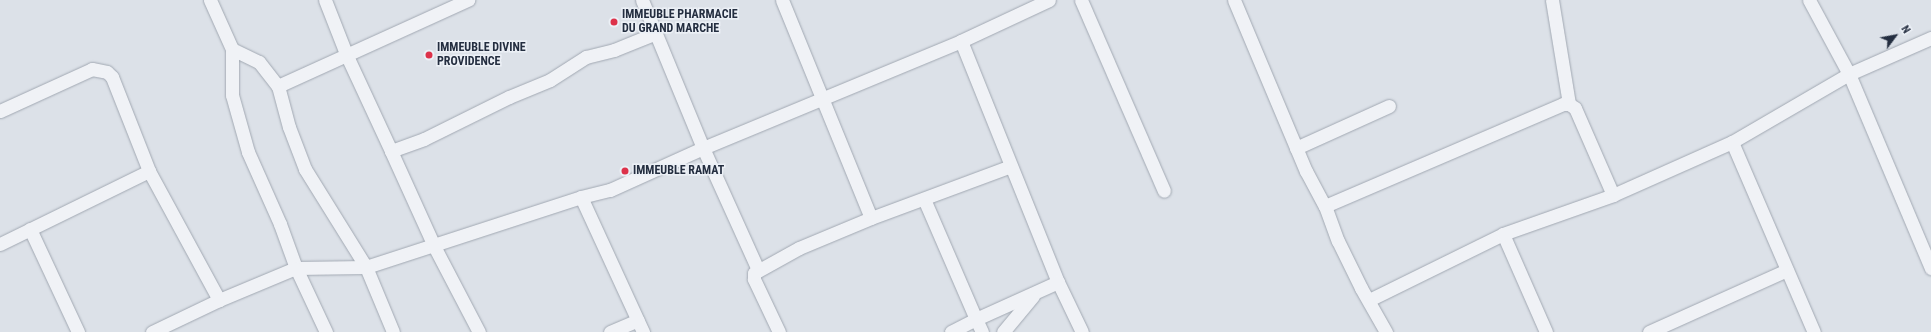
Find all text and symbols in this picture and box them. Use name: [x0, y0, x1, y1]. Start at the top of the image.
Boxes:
place label: IMMEUBLE PHARMACIE DU GRAND MARCHE: [622, 8, 738, 36]
north arrow: [1875, 16, 1915, 56]
marker: IMMEUBLE PHARMACIE DU GRAND MARCHE: [609, 17, 619, 27]
text: N: [1898, 23, 1913, 36]
place label: IMMEUBLE DIVINE PROVIDENCE: [437, 41, 526, 69]
marker: IMMEUBLE DIVINE PROVIDENCE: [424, 50, 434, 60]
place label: IMMEUBLE RAMAT: [633, 164, 724, 178]
marker: IMMEUBLE RAMAT: [620, 166, 630, 176]

